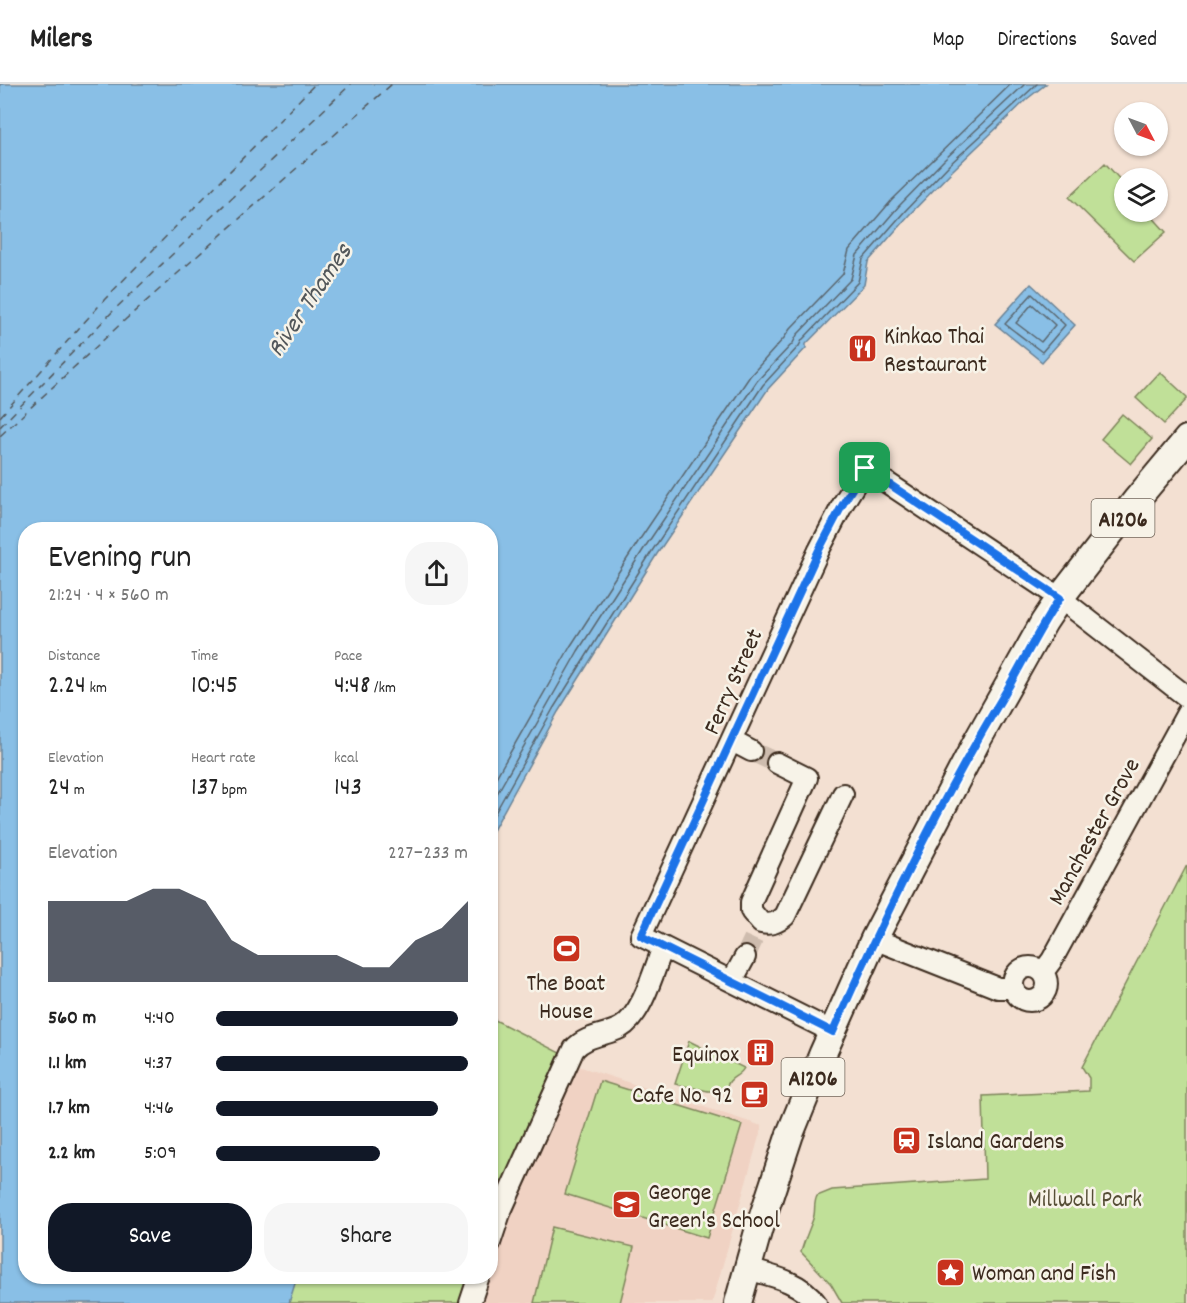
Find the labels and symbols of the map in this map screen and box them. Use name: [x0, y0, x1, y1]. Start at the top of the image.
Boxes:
north arrow: [1114, 102, 1168, 156]
water label: River Thames: [259, 236, 363, 365]
place label: Kinkao Thai Restaurant: [884, 321, 987, 383]
restaurant icon: Kinkao Thai Restaurant: [847, 333, 879, 365]
pin: [839, 442, 890, 493]
road number: A1206: [1092, 499, 1154, 537]
street label: Ferry Street: [696, 624, 773, 741]
street label: Manchester Grove: [1041, 753, 1150, 912]
sports icon: The Boat House: [550, 933, 582, 965]
place label: The Boat House: [527, 968, 606, 1030]
building icon: Equinox: [744, 1037, 776, 1069]
place label: Equinox: [672, 1039, 739, 1073]
road number: A1206: [782, 1058, 844, 1096]
cafe icon: Cafe No. 92: [738, 1078, 770, 1110]
place label: Cafe No. 92: [632, 1080, 733, 1114]
station icon: Island Gardens: [890, 1124, 922, 1156]
place label: Island Gardens: [927, 1126, 1065, 1160]
place label: George Green's School: [648, 1177, 780, 1239]
park label: Millwall Park: [1028, 1184, 1142, 1218]
school or university icon: George Green's School: [611, 1189, 643, 1221]
place icon: Woman and Fish: [935, 1256, 967, 1288]
place label: Woman and Fish: [972, 1258, 1116, 1292]

